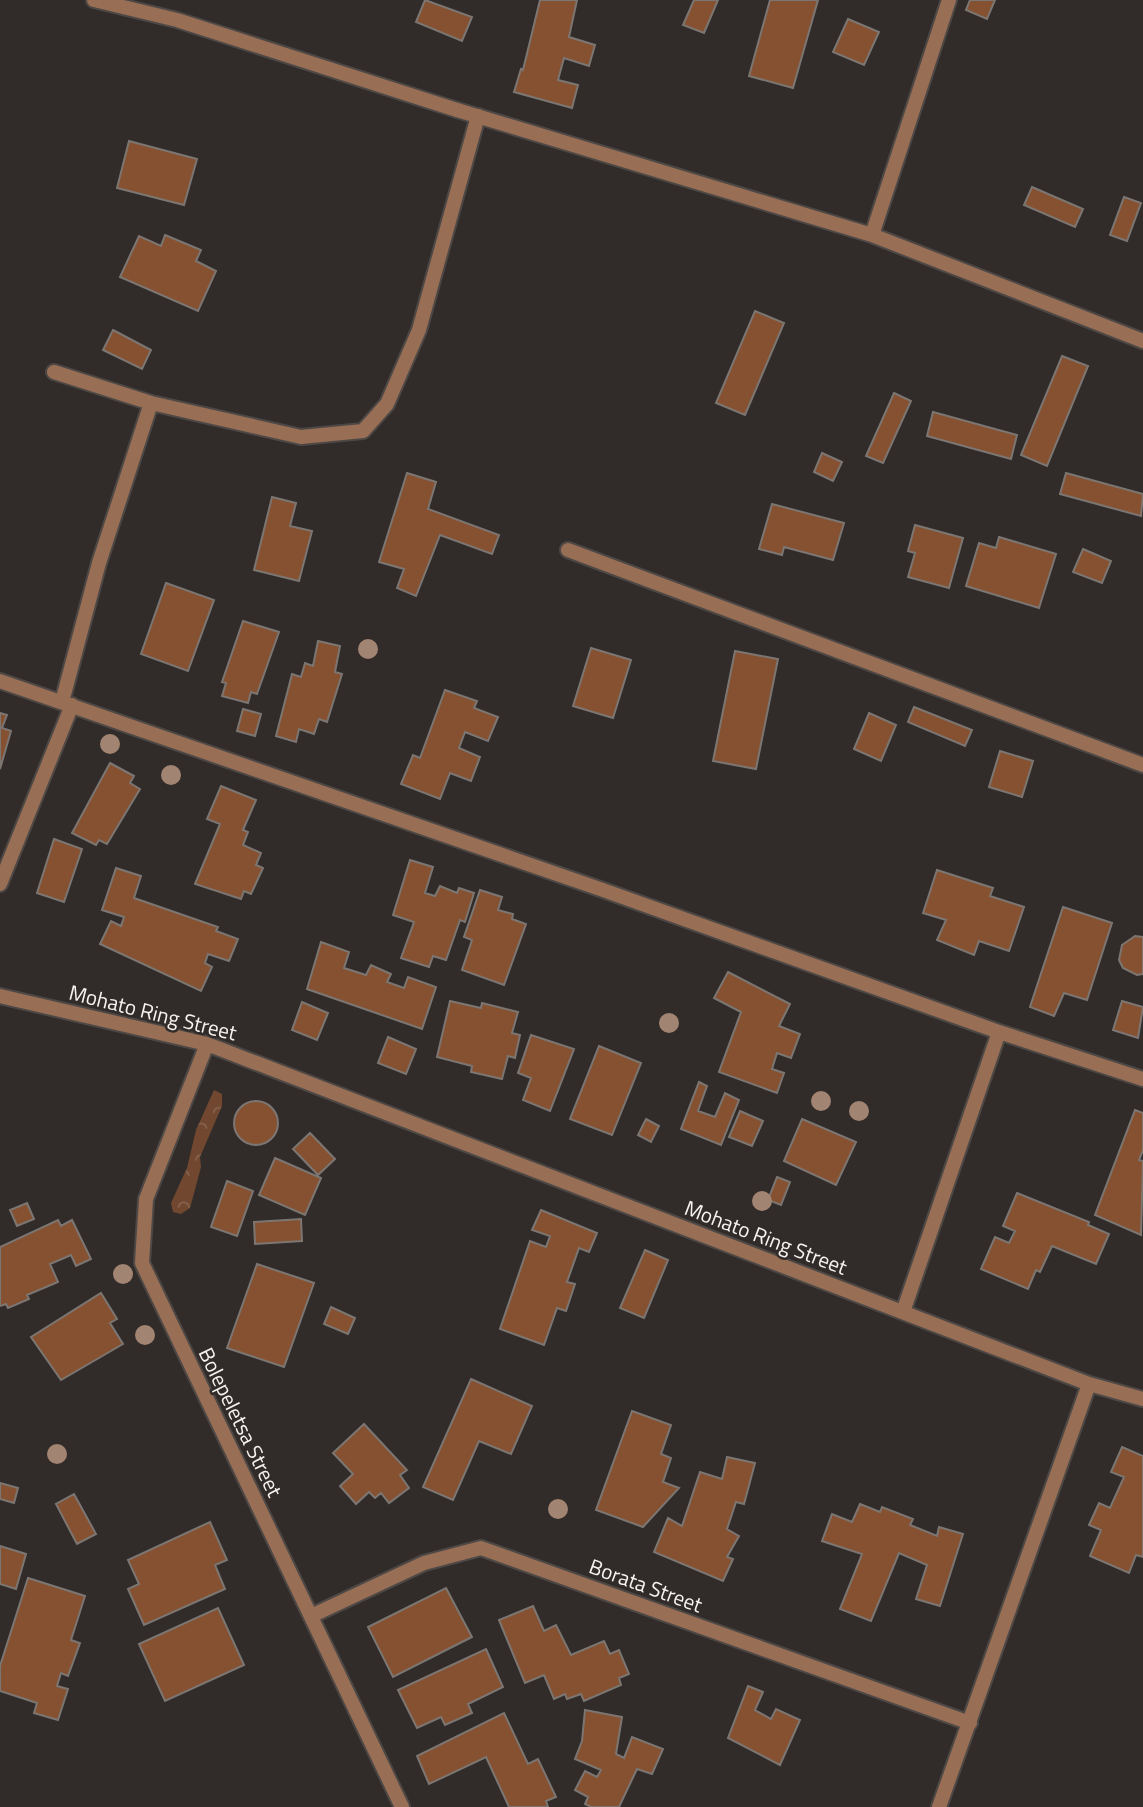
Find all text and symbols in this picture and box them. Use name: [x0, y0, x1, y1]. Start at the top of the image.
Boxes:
street label: Mohato Ring Street: [66, 976, 241, 1048]
street label: Mohato Ring Street: [680, 1191, 853, 1283]
street label: Bolepeletsa Street: [191, 1342, 291, 1503]
street label: Borata Street: [585, 1550, 708, 1621]

